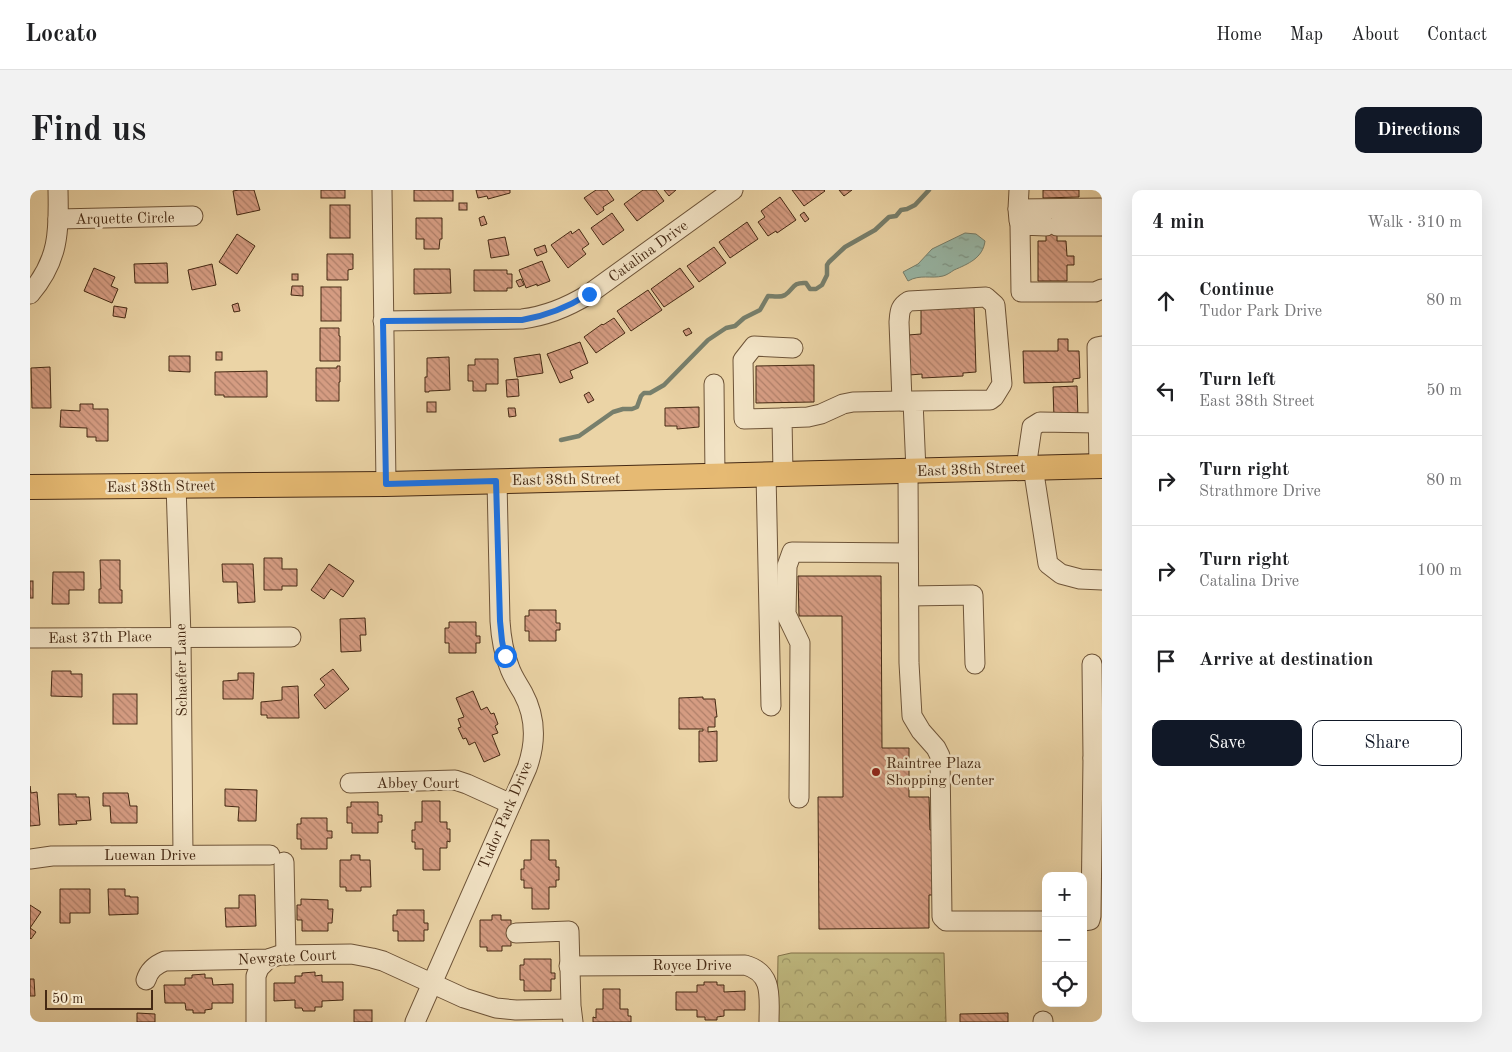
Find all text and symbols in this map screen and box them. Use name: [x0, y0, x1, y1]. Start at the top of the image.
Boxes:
text: Locato: [25, 23, 97, 47]
text: Home: [1216, 26, 1262, 44]
text: Map: [1290, 26, 1323, 44]
text: About: [1351, 26, 1399, 44]
text: Contact: [1427, 26, 1487, 44]
button: Directions: [1355, 107, 1482, 153]
text: Find us: [30, 113, 146, 148]
street label: Arquette Circle: [75, 211, 175, 228]
text: 4 min: [1152, 212, 1205, 233]
text: Walk · 310 m: [1367, 215, 1462, 231]
street label: Catalina Drive: [606, 218, 691, 286]
text: Continue: [1199, 281, 1274, 300]
route end: [578, 283, 601, 306]
icon: ahead: [1152, 287, 1180, 315]
text: 80 m: [1426, 293, 1462, 309]
text: Tudor Park Drive: [1199, 304, 1322, 320]
text: Turn left: [1199, 371, 1276, 390]
icon: left: [1152, 377, 1180, 405]
text: 50 m: [1426, 383, 1462, 399]
text: East 38th Street: [1199, 394, 1315, 410]
street label: East 38th Street: [917, 461, 1026, 480]
text: Turn right: [1199, 461, 1289, 480]
icon: right: [1152, 467, 1180, 495]
street label: East 38th Street: [512, 472, 620, 489]
text: 80 m: [1426, 473, 1462, 489]
street label: East 38th Street: [107, 479, 215, 496]
text: Strathmore Drive: [1199, 484, 1321, 500]
text: Turn right: [1199, 551, 1289, 570]
icon: right: [1152, 557, 1180, 585]
text: 100 m: [1417, 563, 1462, 579]
text: Catalina Drive: [1199, 574, 1299, 590]
street label: Schaefer Lane: [174, 623, 191, 717]
street label: East 37th Place: [48, 630, 152, 647]
route start: [494, 645, 517, 668]
icon: arrive: [1152, 647, 1180, 675]
text: Arrive at destination: [1199, 651, 1373, 670]
button: Save: [1152, 720, 1302, 766]
button: Share: [1312, 720, 1462, 766]
place label: Raintree Plaza Shopping Center: [886, 757, 994, 789]
street label: Tudor Park Drive: [477, 759, 536, 872]
marker: Raintree Plaza Shopping Center: [870, 766, 882, 778]
street label: Abbey Court: [377, 777, 459, 792]
street label: Luewan Drive: [104, 849, 196, 864]
map controls: [1042, 872, 1087, 1007]
button: +: [1042, 872, 1087, 917]
button: −: [1042, 917, 1087, 962]
street label: Newgate Court: [237, 948, 337, 969]
street label: Royce Drive: [652, 959, 732, 974]
button: locate: [1042, 962, 1087, 1007]
scale bar: [45, 987, 152, 1010]
text: 50 m: [52, 992, 83, 1006]

